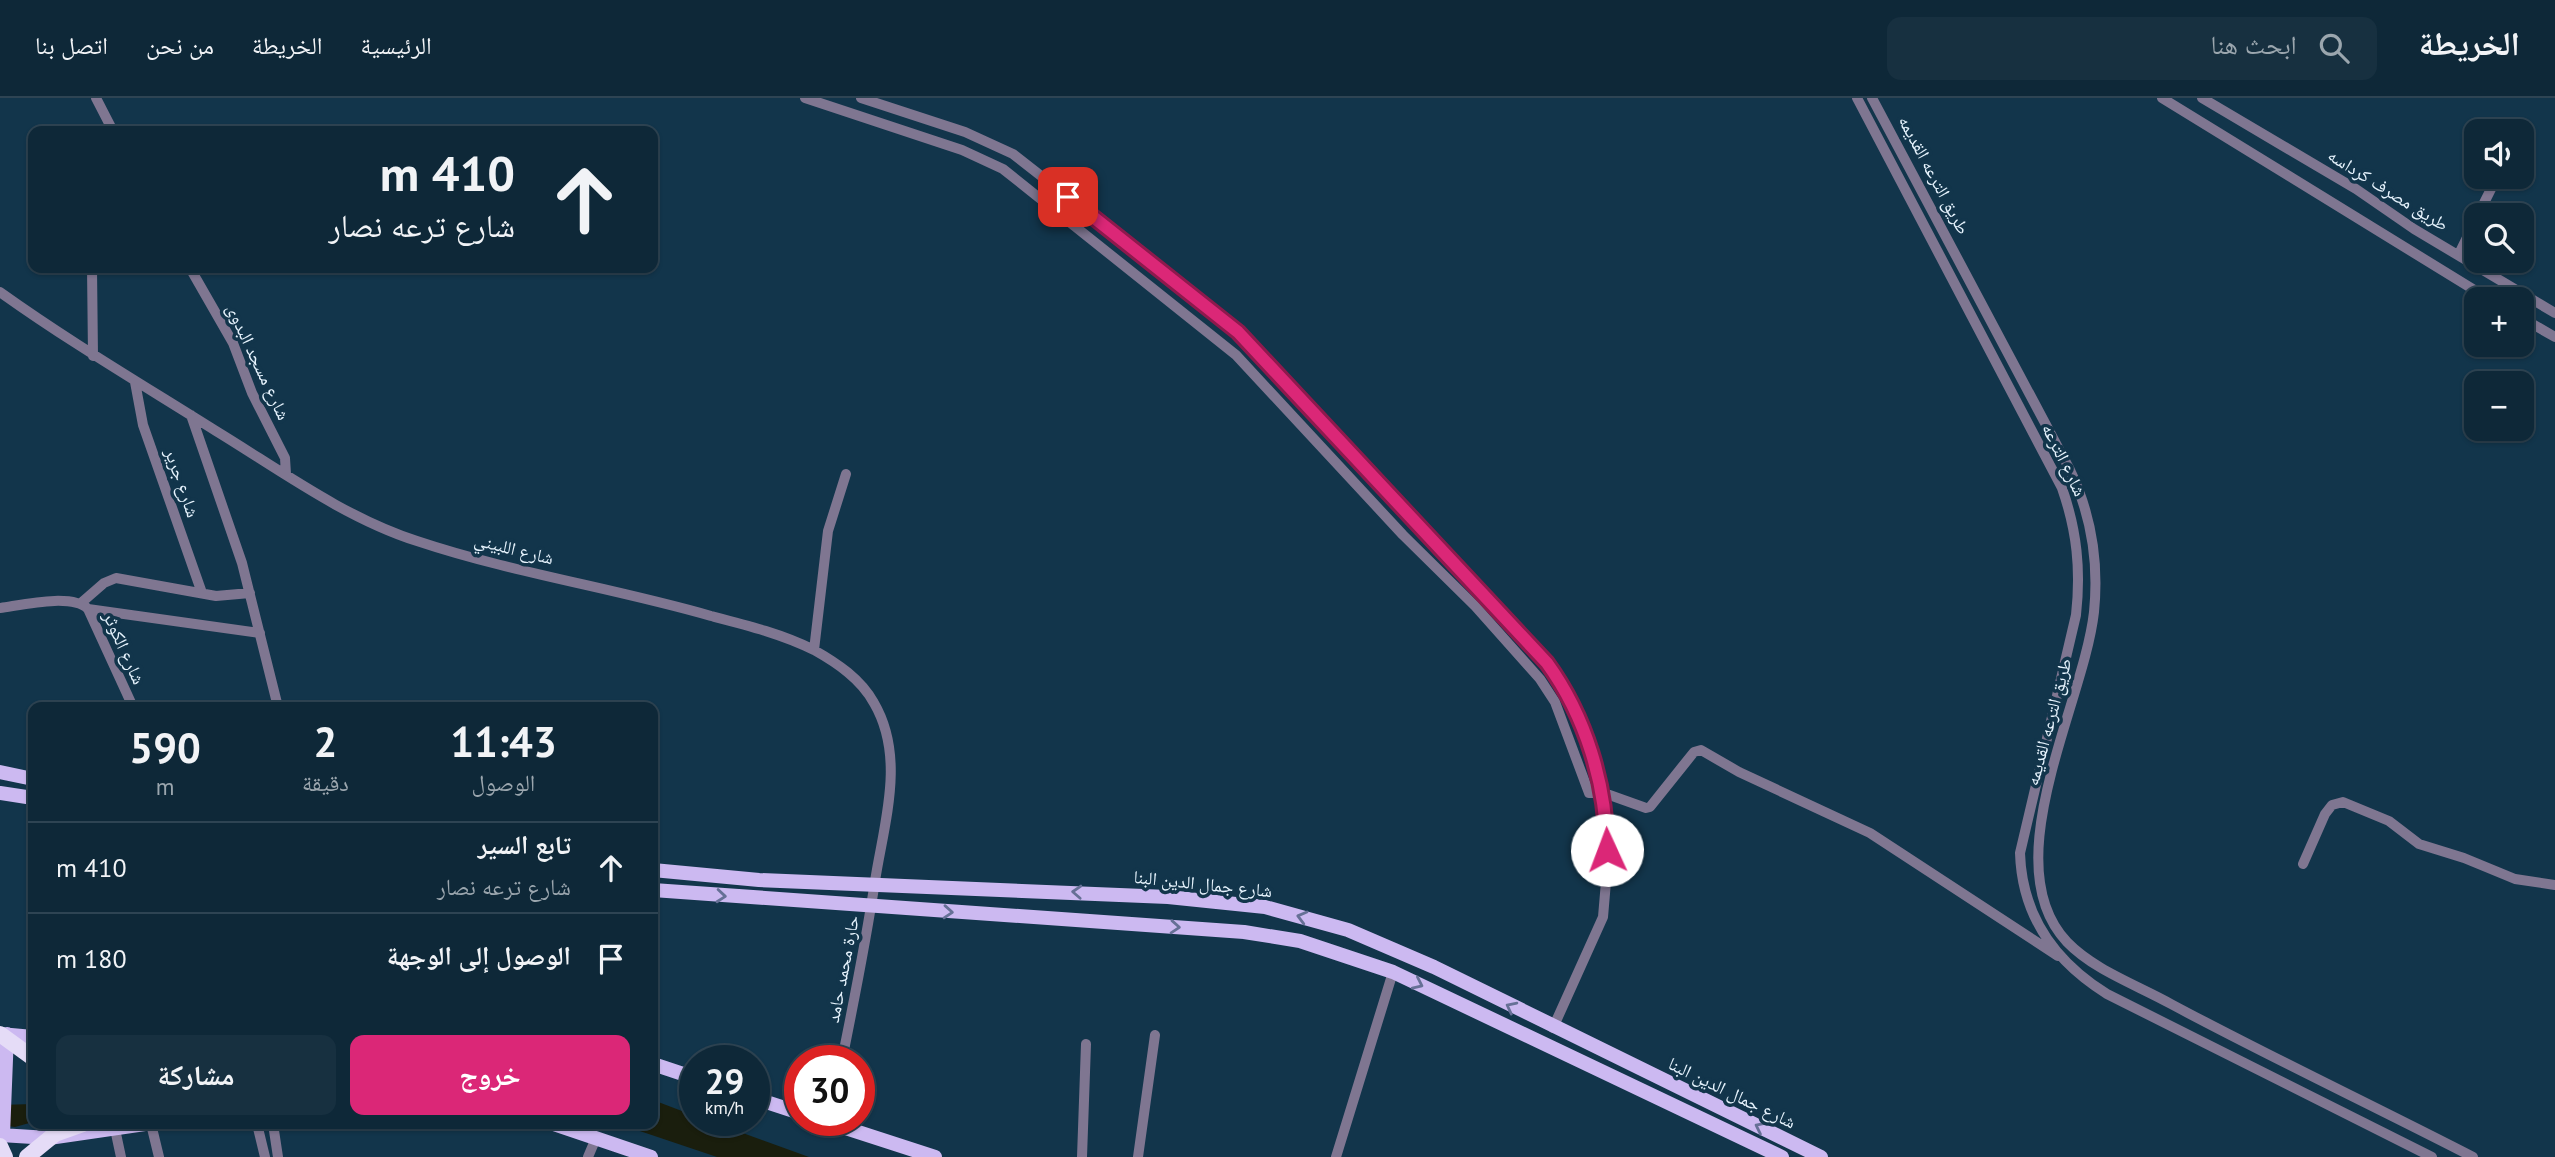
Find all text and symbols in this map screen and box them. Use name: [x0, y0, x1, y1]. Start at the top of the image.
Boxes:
search box: [1887, 17, 2377, 80]
text: الخريطة: [2419, 21, 2520, 64]
text: ابحث هنا: [2211, 28, 2297, 61]
icon: search: [2315, 29, 2353, 67]
text: اتصل بنا: [35, 30, 108, 61]
text: من نحن: [146, 30, 214, 61]
text: الخريطة: [252, 30, 323, 61]
text: الرئيسية: [361, 30, 432, 61]
street label: طريق الترعه القديمه: [1894, 112, 1975, 238]
map controls: [2464, 119, 2534, 441]
button: sound: [2464, 119, 2534, 189]
text: 410 m: [380, 141, 515, 205]
street label: طريق مصرف كرداسه: [2324, 143, 2453, 236]
icon: ahead: [539, 154, 630, 245]
pin: [1038, 167, 1098, 227]
icon: arrive: [1049, 178, 1087, 216]
button: search: [2464, 203, 2534, 273]
text: شارع ترعه نصار: [328, 204, 515, 246]
button: +: [2464, 287, 2534, 357]
street label: شارع مسجد البدوى: [221, 300, 295, 424]
button: −: [2464, 371, 2534, 441]
street label: شارع الترعه: [2037, 420, 2092, 500]
street label: شارع جرير: [160, 444, 205, 520]
street label: شارع اللبيني: [471, 528, 556, 573]
street label: شارع الكوثر: [98, 607, 151, 688]
street label: طريق الترعه القديمه: [2020, 656, 2077, 788]
text: 2: [314, 714, 337, 769]
text: 11:43: [450, 714, 557, 769]
text: 590: [129, 720, 201, 775]
text: دقيقة: [302, 768, 349, 797]
text: الوصول: [472, 768, 535, 797]
text: m: [156, 772, 174, 801]
position arrow: [1570, 813, 1644, 887]
text: تابع السير: [478, 828, 571, 861]
icon: ahead: [592, 849, 630, 887]
text: 410 m: [56, 851, 127, 884]
street label: شارع جمال الدين البنا: [1133, 865, 1274, 902]
text: شارع ترعه نصار: [437, 872, 571, 901]
one-way arrow: [1071, 885, 1082, 900]
one-way arrow: [716, 888, 727, 903]
one-way arrow: [942, 905, 953, 920]
one-way arrow: [1296, 911, 1308, 926]
street label: حارة محمد حامد: [821, 913, 864, 1025]
one-way arrow: [1169, 920, 1180, 935]
text: الوصول إلى الوجهة: [387, 939, 571, 972]
icon: arrive: [592, 940, 630, 978]
text: 180 m: [56, 942, 127, 975]
one-way arrow: [1411, 976, 1423, 990]
one-way arrow: [1506, 1001, 1518, 1015]
button: مشاركة: [56, 1035, 336, 1115]
button: خروج: [350, 1035, 630, 1115]
speed limit sign: 30: [784, 1045, 875, 1136]
street label: شارع جمال الدين البنا: [1665, 1052, 1800, 1133]
text: 29: [705, 1058, 744, 1104]
text: km/h: [705, 1096, 744, 1119]
one-way arrow: [1755, 1122, 1767, 1136]

